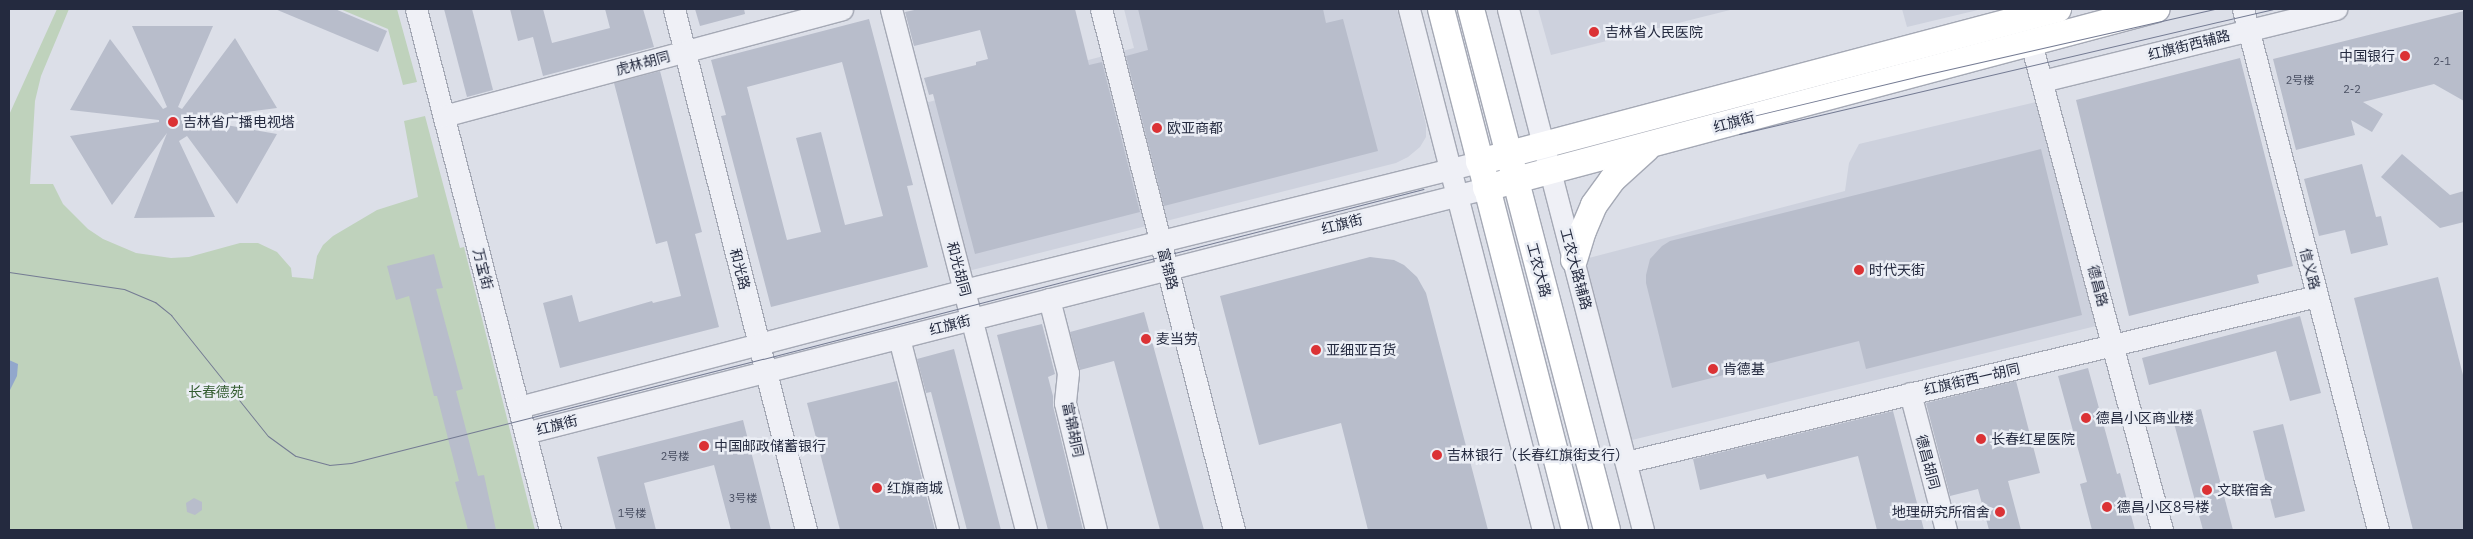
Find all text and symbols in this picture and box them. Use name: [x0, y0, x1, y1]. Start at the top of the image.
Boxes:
place label: 吉林省人民医院: [1605, 24, 1703, 40]
marker: 吉林省人民医院: [1587, 25, 1601, 39]
street label: 红旗街西辅路: [2146, 27, 2232, 63]
street label: 虎林胡同: [614, 48, 672, 78]
place label: 中国银行: [2339, 48, 2395, 64]
marker: 中国银行: [2399, 50, 2411, 62]
house number: 2-1: [2433, 54, 2451, 68]
house number: 2号楼: [2286, 73, 2314, 87]
house number: 2-2: [2343, 82, 2361, 96]
street label: 红旗街: [1712, 108, 1756, 136]
place label: 吉林省广播电视塔: [183, 114, 295, 130]
marker: 吉林省广播电视塔: [167, 116, 179, 128]
place label: 欧亚商都: [1167, 120, 1223, 136]
marker: 欧亚商都: [1151, 122, 1163, 134]
street label: 红旗街: [1320, 211, 1364, 237]
street label: 工农大路辅路: [1557, 226, 1595, 312]
street label: 和光胡同: [944, 240, 974, 298]
street label: 工农大路: [1524, 241, 1554, 299]
street label: 万宝街: [470, 247, 496, 291]
street label: 和光路: [727, 247, 753, 291]
street label: 富锦路: [1155, 247, 1181, 291]
street label: 信义路: [2296, 247, 2324, 291]
place label: 时代天街: [1869, 262, 1925, 278]
marker: 时代天街: [1853, 264, 1865, 276]
street label: 德昌路: [2084, 264, 2112, 308]
street label: 红旗街: [928, 312, 972, 338]
place label: 麦当劳: [1156, 331, 1198, 347]
marker: 麦当劳: [1140, 333, 1152, 345]
place label: 亚细亚百货: [1326, 342, 1396, 358]
marker: 亚细亚百货: [1310, 344, 1322, 356]
street label: 红旗街西一胡同: [1922, 360, 2022, 398]
place label: 肯德基: [1723, 361, 1765, 377]
marker: 肯德基: [1707, 363, 1719, 375]
park label: 长春德苑: [188, 384, 244, 400]
street label: 富锦胡同: [1059, 401, 1087, 459]
place label: 德昌小区商业楼: [2096, 410, 2194, 426]
street label: 红旗街: [535, 412, 579, 438]
marker: 德昌小区商业楼: [2080, 412, 2092, 424]
place label: 长春红星医院: [1991, 431, 2075, 447]
street label: 德昌胡同: [1913, 433, 1943, 491]
marker: 长春红星医院: [1975, 433, 1987, 445]
place label: 中国邮政储蓄银行: [714, 438, 826, 454]
marker: 中国邮政储蓄银行: [698, 440, 710, 452]
place label: 吉林银行（长春红旗街支行）: [1447, 447, 1629, 463]
house number: 2号楼: [661, 449, 689, 463]
marker: 吉林银行（长春红旗街支行）: [1431, 449, 1443, 461]
place label: 红旗商城: [887, 480, 943, 496]
marker: 红旗商城: [871, 482, 883, 494]
place label: 文联宿舍: [2217, 482, 2273, 498]
marker: 文联宿舍: [2201, 484, 2213, 496]
house number: 3号楼: [729, 491, 757, 505]
place label: 德昌小区8号楼: [2117, 499, 2209, 515]
marker: 德昌小区8号楼: [2101, 501, 2113, 513]
place label: 地理研究所宿舍: [1892, 504, 1990, 520]
house number: 1号楼: [618, 506, 646, 520]
marker: 地理研究所宿舍: [1994, 506, 2006, 518]

